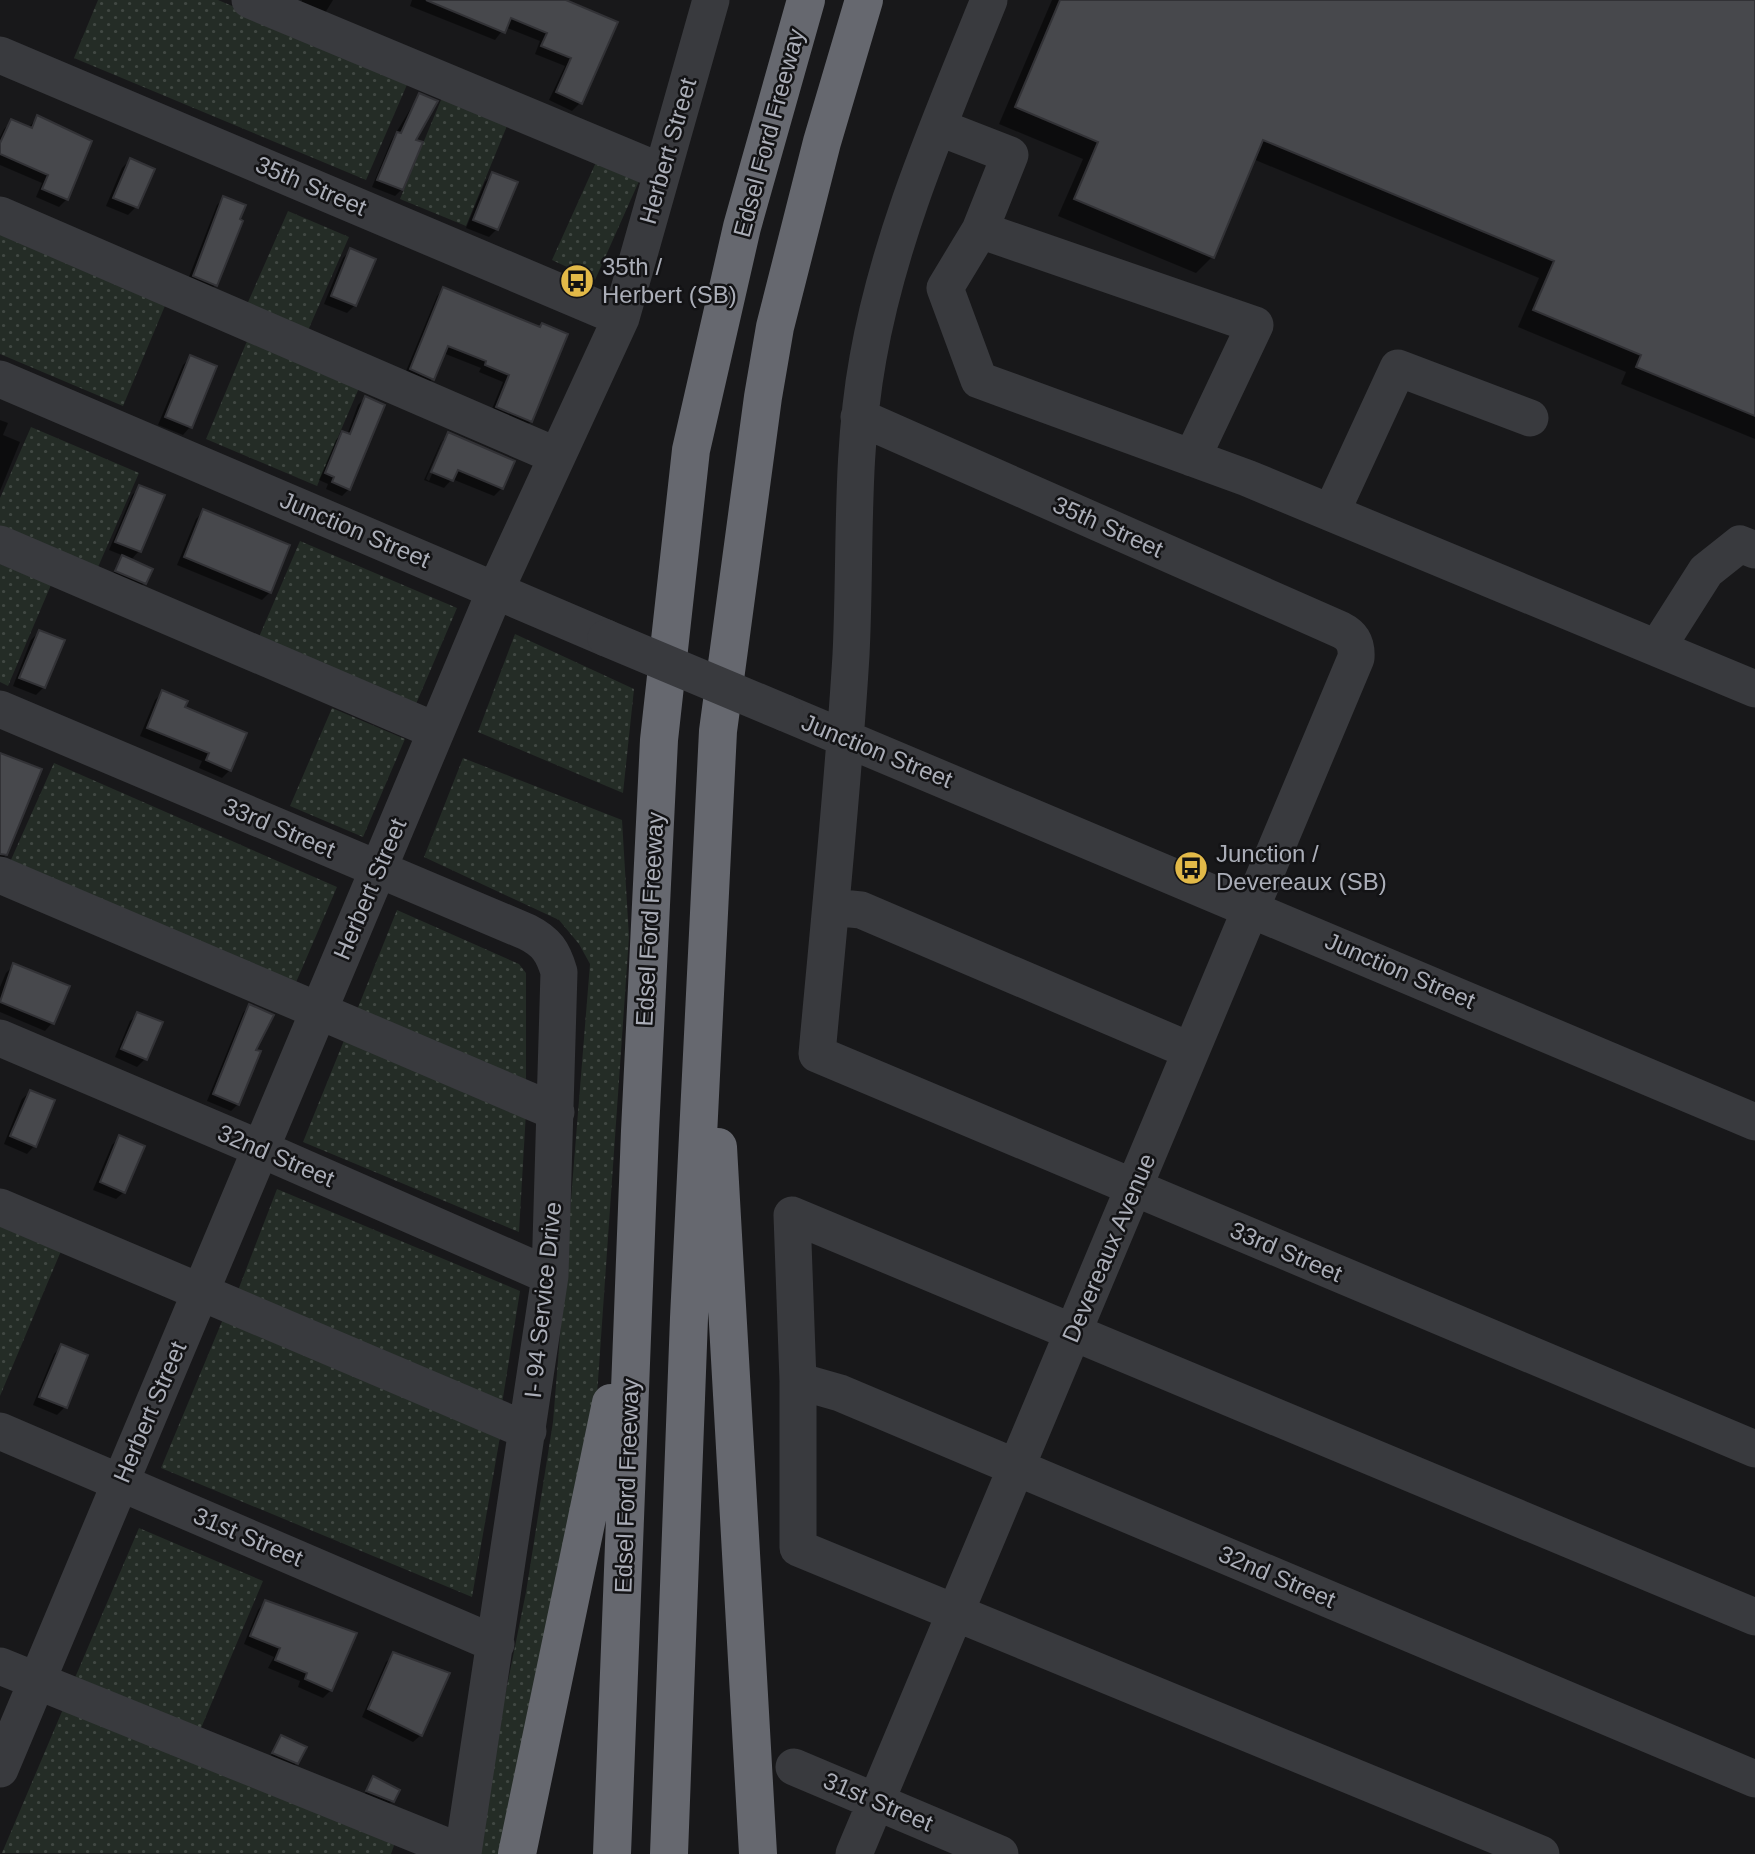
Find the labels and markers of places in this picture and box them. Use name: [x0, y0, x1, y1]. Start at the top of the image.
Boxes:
place label: 35th / Herbert (SB): [602, 253, 737, 308]
bus stop icon: 35th / Herbert (SB): [558, 262, 596, 300]
place label: Junction / Devereaux (SB): [1216, 840, 1387, 895]
bus stop icon: Junction / Devereaux (SB): [1172, 849, 1210, 887]

